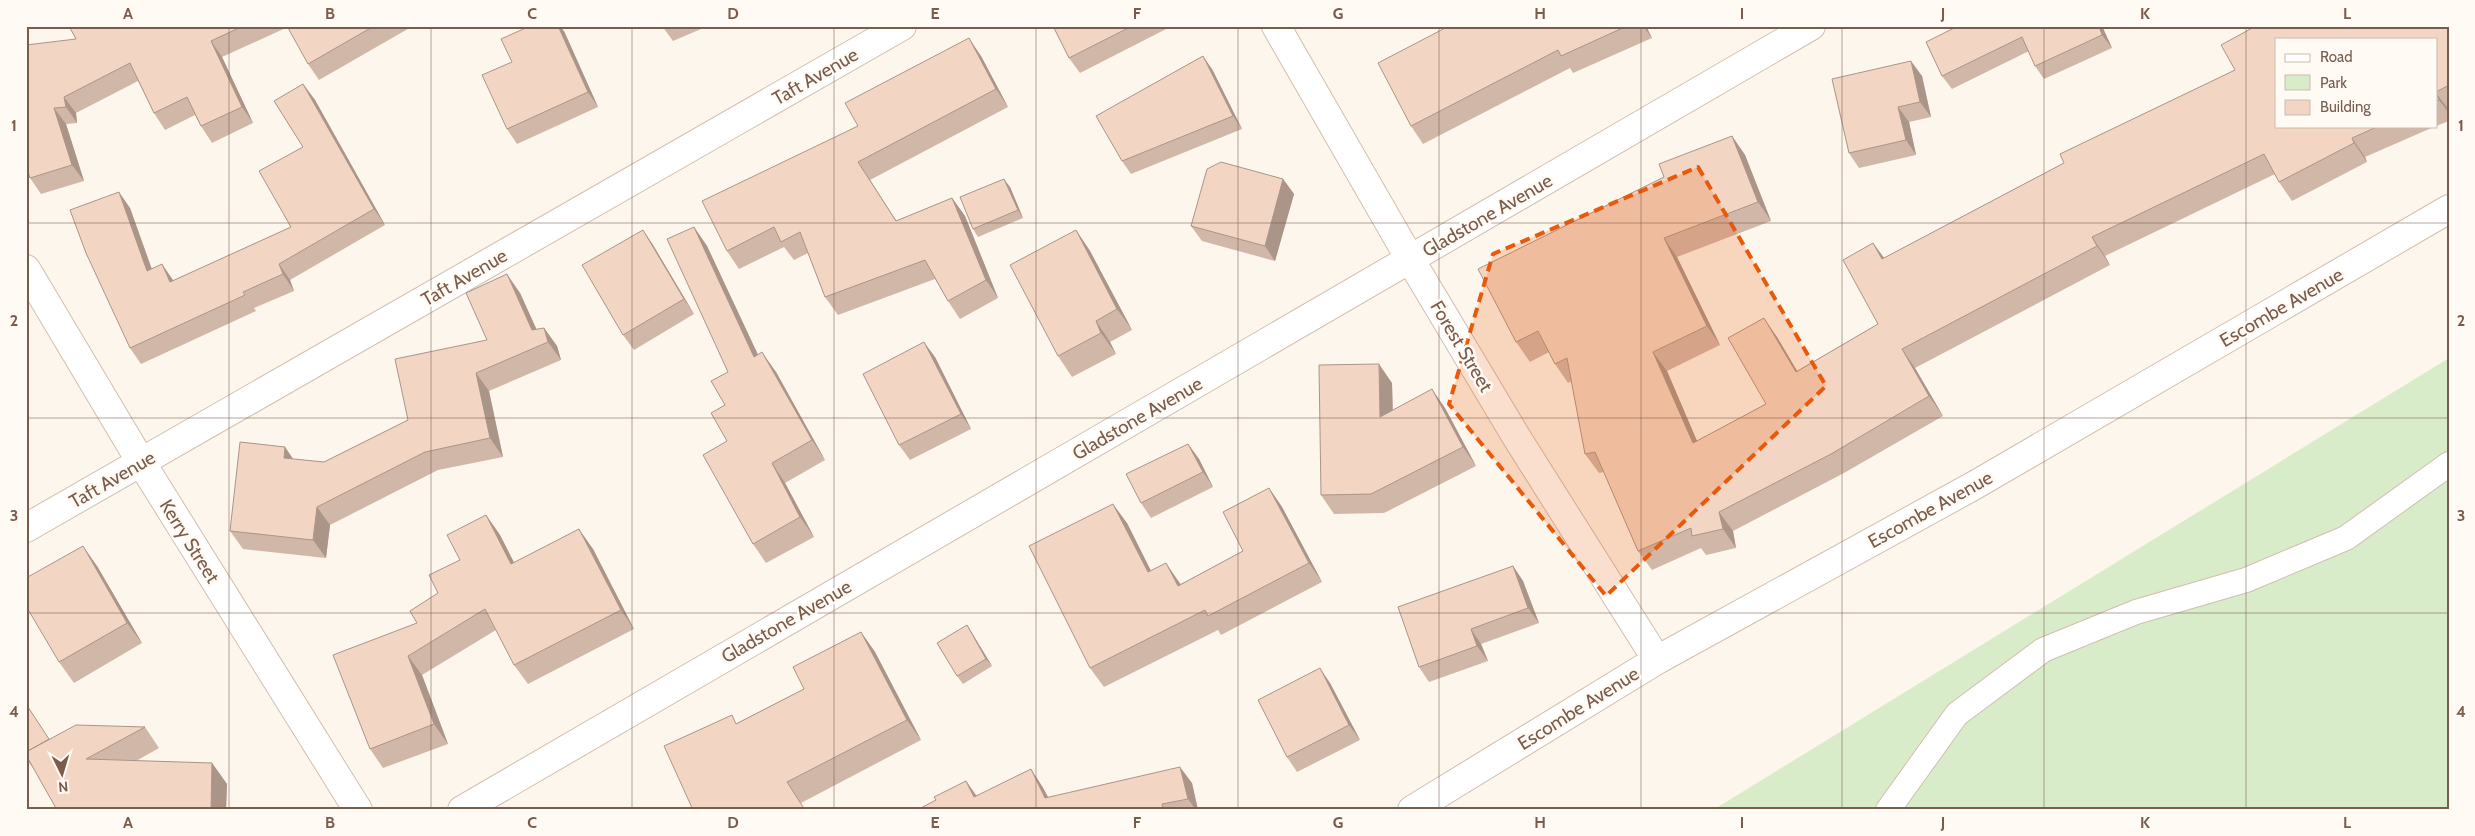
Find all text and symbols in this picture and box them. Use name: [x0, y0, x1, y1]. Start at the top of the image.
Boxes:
text: A: [123, 4, 133, 23]
text: B: [325, 4, 335, 23]
text: C: [527, 4, 537, 23]
text: D: [727, 4, 739, 23]
text: E: [930, 4, 940, 23]
text: F: [1133, 4, 1142, 23]
text: G: [1333, 4, 1343, 23]
text: H: [1534, 4, 1546, 23]
text: I: [1740, 4, 1744, 23]
text: J: [1940, 4, 1945, 23]
text: K: [2140, 4, 2150, 23]
text: L: [2343, 4, 2351, 23]
legend: [2275, 38, 2438, 128]
street label: Taft Avenue: [768, 43, 862, 110]
text: Road: [2320, 48, 2353, 66]
text: Park: [2320, 74, 2347, 92]
text: Building: [2320, 98, 2371, 116]
text: 1: [11, 116, 17, 135]
text: 1: [2458, 116, 2464, 135]
street label: Gladstone Avenue: [1418, 169, 1557, 262]
street label: Taft Avenue: [417, 244, 511, 311]
street label: Escombe Avenue: [2215, 263, 2347, 352]
street label: Forest Street: [1425, 296, 1498, 397]
text: 2: [10, 311, 18, 330]
text: 2: [2457, 311, 2465, 330]
street label: Gladstone Avenue: [1068, 372, 1207, 465]
street label: Taft Avenue: [65, 446, 159, 513]
street label: Escombe Avenue: [1864, 466, 1997, 553]
street label: Kerry Street: [155, 495, 225, 588]
text: 3: [10, 506, 18, 525]
text: 3: [2457, 506, 2465, 525]
street label: Gladstone Avenue: [717, 575, 856, 668]
street label: Escombe Avenue: [1513, 662, 1643, 755]
text: 4: [9, 702, 19, 721]
text: 4: [2456, 702, 2466, 721]
north arrow: [38, 748, 88, 798]
text: N: [57, 778, 69, 796]
text: A: [123, 813, 133, 832]
text: B: [325, 813, 335, 832]
text: C: [527, 813, 537, 832]
text: D: [727, 813, 739, 832]
text: E: [930, 813, 940, 832]
text: F: [1133, 813, 1142, 832]
text: G: [1333, 813, 1343, 832]
text: H: [1534, 813, 1546, 832]
text: I: [1740, 813, 1744, 832]
text: J: [1940, 813, 1945, 832]
text: K: [2140, 813, 2150, 832]
text: L: [2343, 813, 2351, 832]

